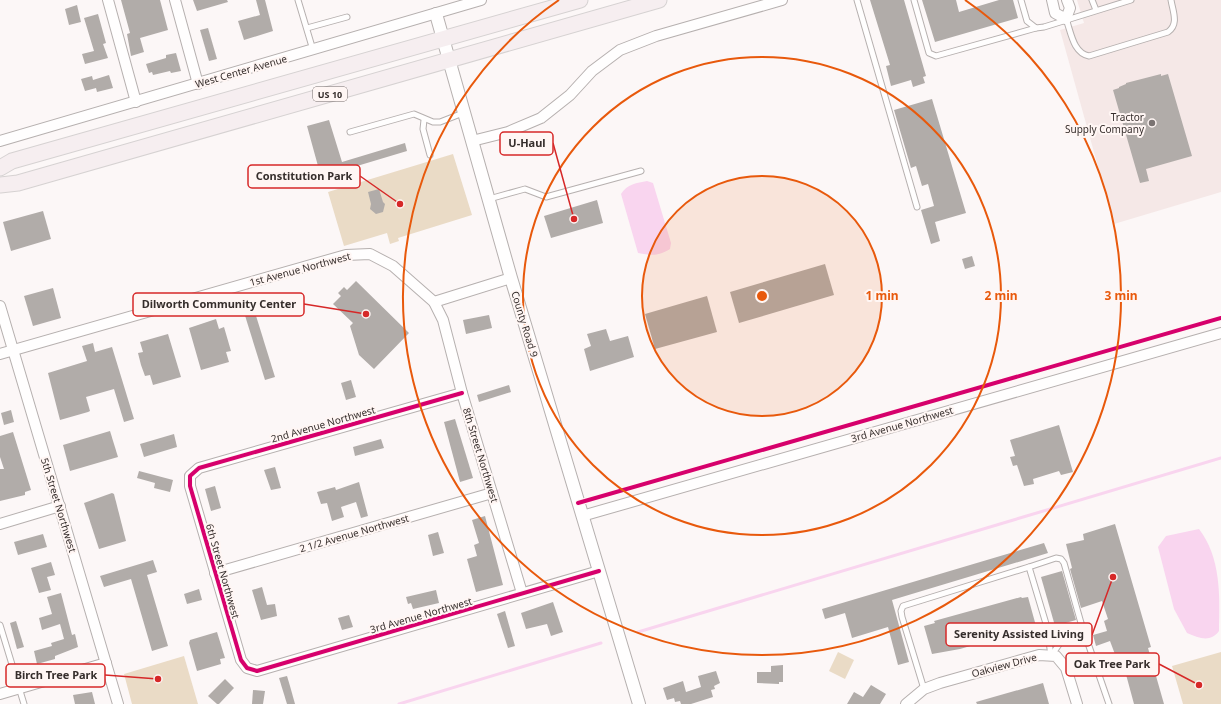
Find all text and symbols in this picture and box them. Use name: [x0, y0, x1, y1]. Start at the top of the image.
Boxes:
street label: West Center Avenue: [193, 51, 289, 91]
road number: US 10: [313, 87, 347, 101]
place label: Tractor Supply Company: [1065, 110, 1145, 136]
marker: Tractor Supply Company: [1147, 118, 1157, 128]
callout: U-Haul: [500, 132, 553, 155]
text: U-Haul: [508, 135, 546, 150]
callout: Constitution Park: [248, 165, 360, 188]
text: Constitution Park: [256, 168, 353, 183]
street label: 1st Avenue Northwest: [248, 249, 352, 289]
text: 1 min: [865, 287, 899, 304]
text: 2 min: [984, 287, 1018, 304]
text: 3 min: [1104, 287, 1138, 304]
street label: County Road 9: [508, 289, 542, 359]
centre of rings: [755, 289, 769, 303]
callout: Dilworth Community Center: [133, 293, 304, 316]
text: Dilworth Community Center: [142, 296, 296, 311]
street label: 2nd Avenue Northwest: [269, 402, 377, 446]
street label: 3rd Avenue Northwest: [849, 403, 955, 445]
street label: 8th Street Northwest: [460, 406, 502, 504]
street label: 5th Street Northwest: [38, 456, 80, 554]
street label: 2 1/2 Avenue Northwest: [298, 511, 411, 555]
street label: 6th Street Northwest: [203, 522, 243, 620]
street label: 3rd Avenue Northwest: [368, 594, 474, 636]
callout: Serenity Assisted Living: [946, 623, 1092, 646]
text: Serenity Assisted Living: [954, 626, 1084, 641]
street label: Oakview Drive: [970, 649, 1039, 680]
callout: Oak Tree Park: [1066, 653, 1159, 676]
text: Oak Tree Park: [1074, 656, 1150, 671]
callout: Birch Tree Park: [6, 664, 105, 687]
text: Birch Tree Park: [15, 667, 97, 682]

